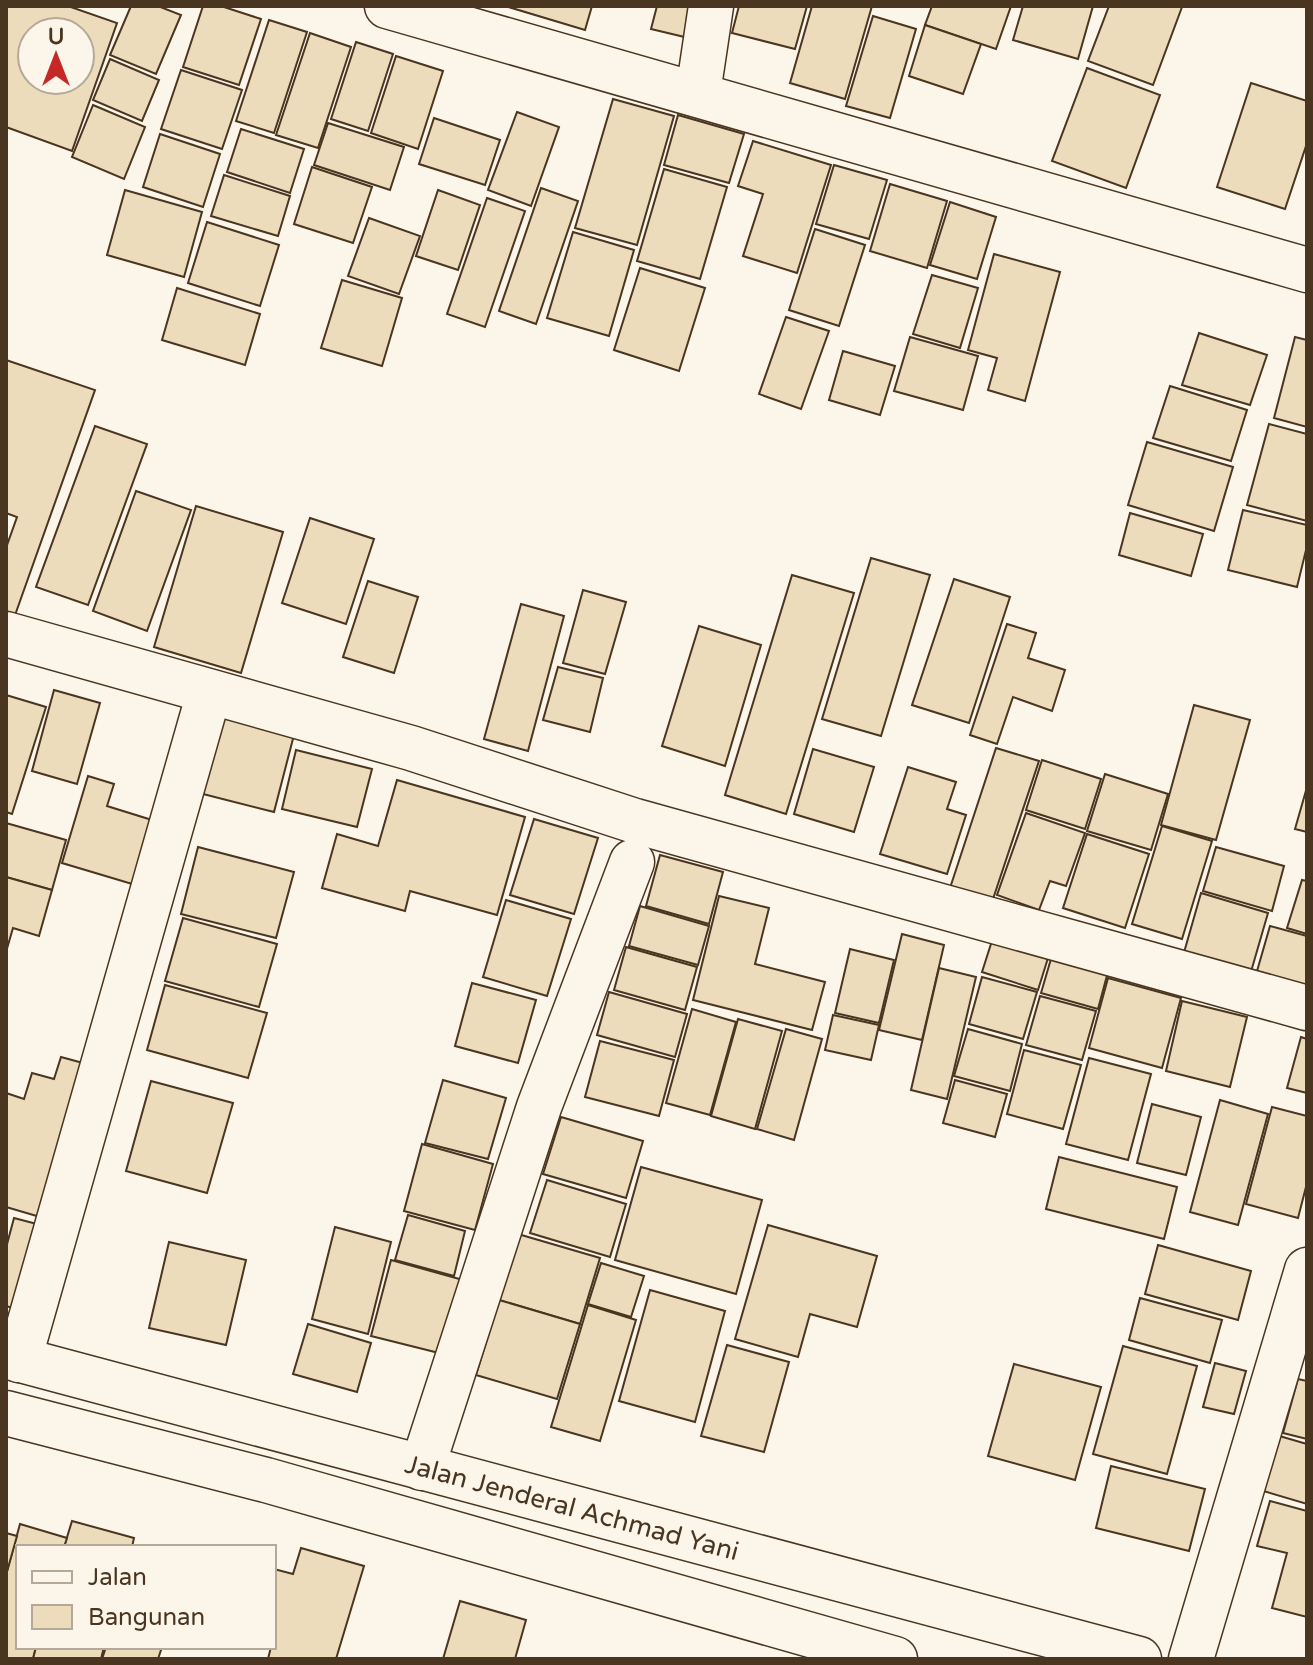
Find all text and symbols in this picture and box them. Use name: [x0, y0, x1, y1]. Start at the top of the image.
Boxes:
north arrow: [16, 16, 96, 96]
text: U: [48, 24, 64, 50]
street label: Jalan Jenderal Achmad Yani: [402, 1448, 742, 1567]
legend: [16, 1545, 276, 1649]
text: Jalan: [88, 1563, 147, 1592]
text: Bangunan: [88, 1603, 205, 1632]

